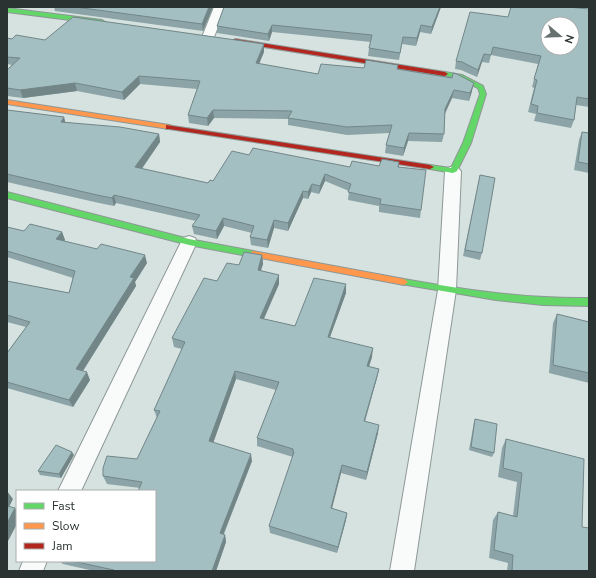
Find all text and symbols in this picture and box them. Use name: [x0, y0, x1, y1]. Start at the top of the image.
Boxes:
north arrow: [540, 16, 580, 56]
text: N: [561, 33, 577, 45]
legend: [16, 490, 156, 562]
text: Fast: [52, 498, 75, 514]
text: Slow: [52, 518, 80, 534]
text: Jam: [51, 538, 73, 554]

